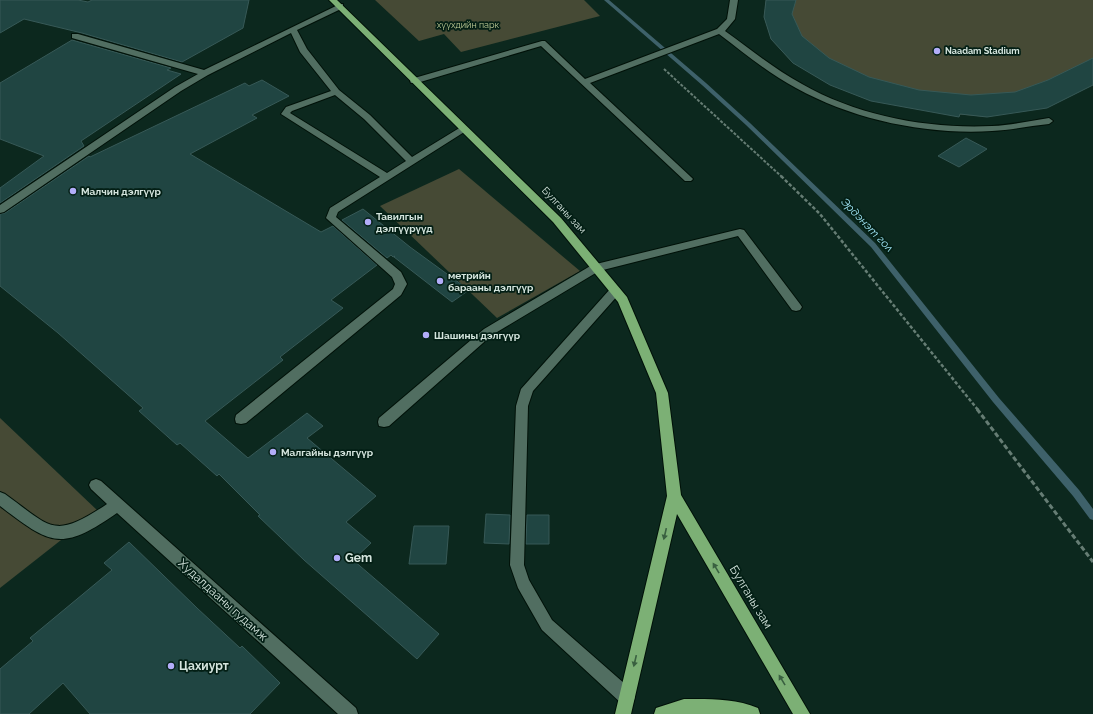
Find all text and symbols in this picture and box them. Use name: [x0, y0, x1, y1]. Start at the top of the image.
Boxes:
park label: хүүхдийн парк: [437, 20, 500, 30]
marker: Naadam Stadium: [932, 46, 942, 56]
place label: Naadam Stadium: [945, 46, 1020, 56]
street label: Булганы зам: [540, 185, 588, 235]
marker: Малчин дэлгүүр: [68, 186, 78, 196]
place label: Малчин дэлгүүр: [81, 186, 162, 197]
water label: Эрдэнэт гол: [838, 195, 896, 255]
place label: Тавилгын дэлгүүрүүд: [376, 211, 433, 234]
marker: Тавилгын дэлгүүрүүд: [363, 217, 373, 227]
place label: метрийн барааны дэлгүүр: [448, 270, 534, 293]
marker: метрийн барааны дэлгүүр: [435, 276, 445, 286]
marker: Шашины дэлгүүр: [421, 330, 431, 340]
place label: Шашины дэлгүүр: [434, 330, 521, 341]
marker: Малгайны дэлгүүр: [268, 447, 278, 457]
place label: Малгайны дэлгүүр: [281, 447, 374, 458]
one-way arrow: [661, 528, 667, 540]
place label: Gem: [345, 551, 372, 565]
marker: Gem: [332, 553, 342, 563]
street label: Худалдааны гудамж: [175, 556, 271, 644]
one-way arrow: [713, 563, 720, 574]
street label: Булганы зам: [727, 563, 775, 631]
one-way arrow: [632, 655, 638, 667]
place label: Цахиурт: [179, 659, 229, 673]
marker: Цахиурт: [166, 661, 176, 671]
one-way arrow: [779, 674, 786, 686]

